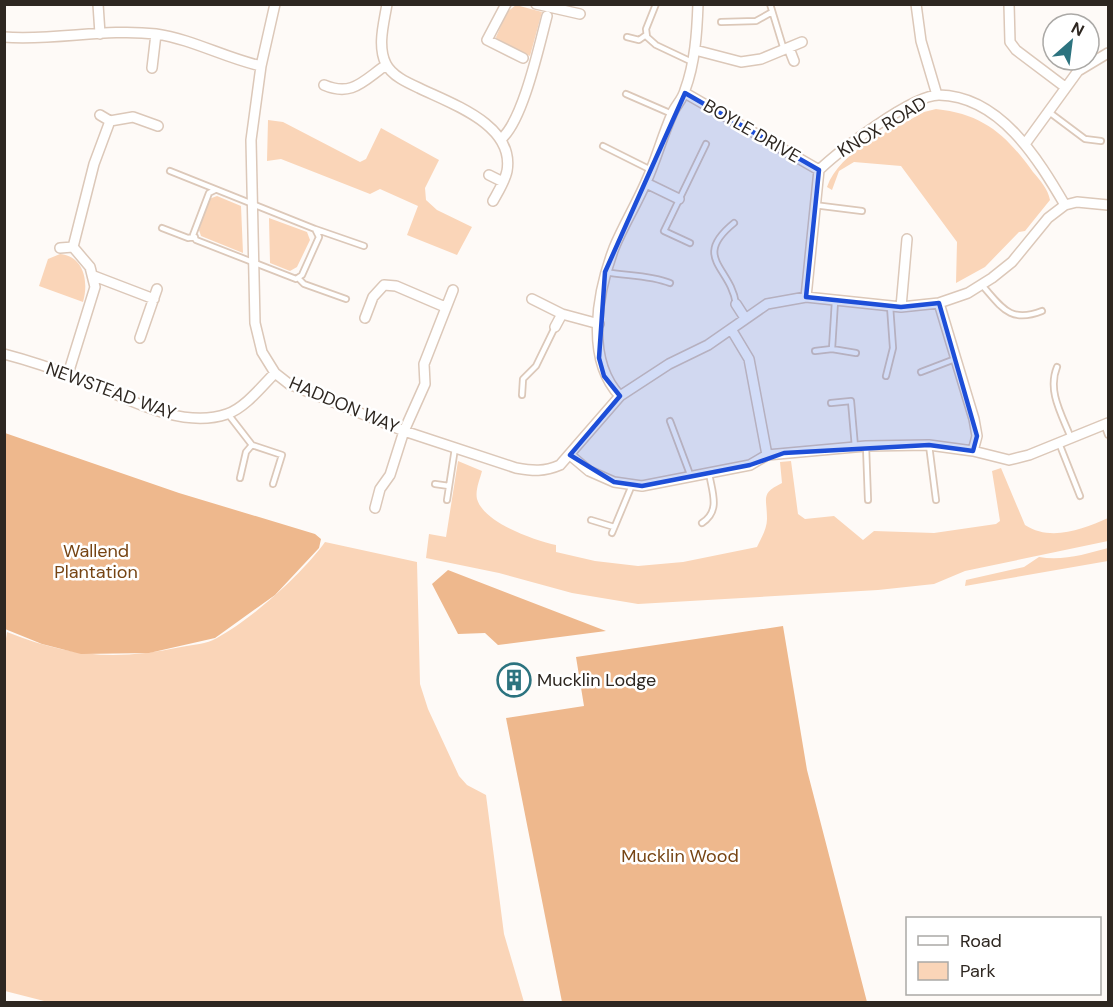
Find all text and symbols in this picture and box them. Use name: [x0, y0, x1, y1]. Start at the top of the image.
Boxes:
north arrow: [1041, 12, 1101, 72]
text: N: [1068, 17, 1088, 41]
street label: KNOX ROAD: [833, 91, 931, 163]
street label: BOYLE DRIVE: [699, 94, 805, 168]
street label: NEWSTEAD WAY: [43, 356, 180, 426]
street label: HADDON WAY: [285, 371, 403, 439]
park label: Wallend Plantation: [54, 539, 138, 584]
building icon: Mucklin Lodge: [496, 662, 532, 698]
place label: Mucklin Lodge: [537, 668, 656, 692]
park label: Mucklin Wood: [621, 844, 739, 868]
legend: [906, 917, 1101, 995]
text: Road: [960, 929, 1002, 953]
text: Park: [960, 959, 996, 983]

